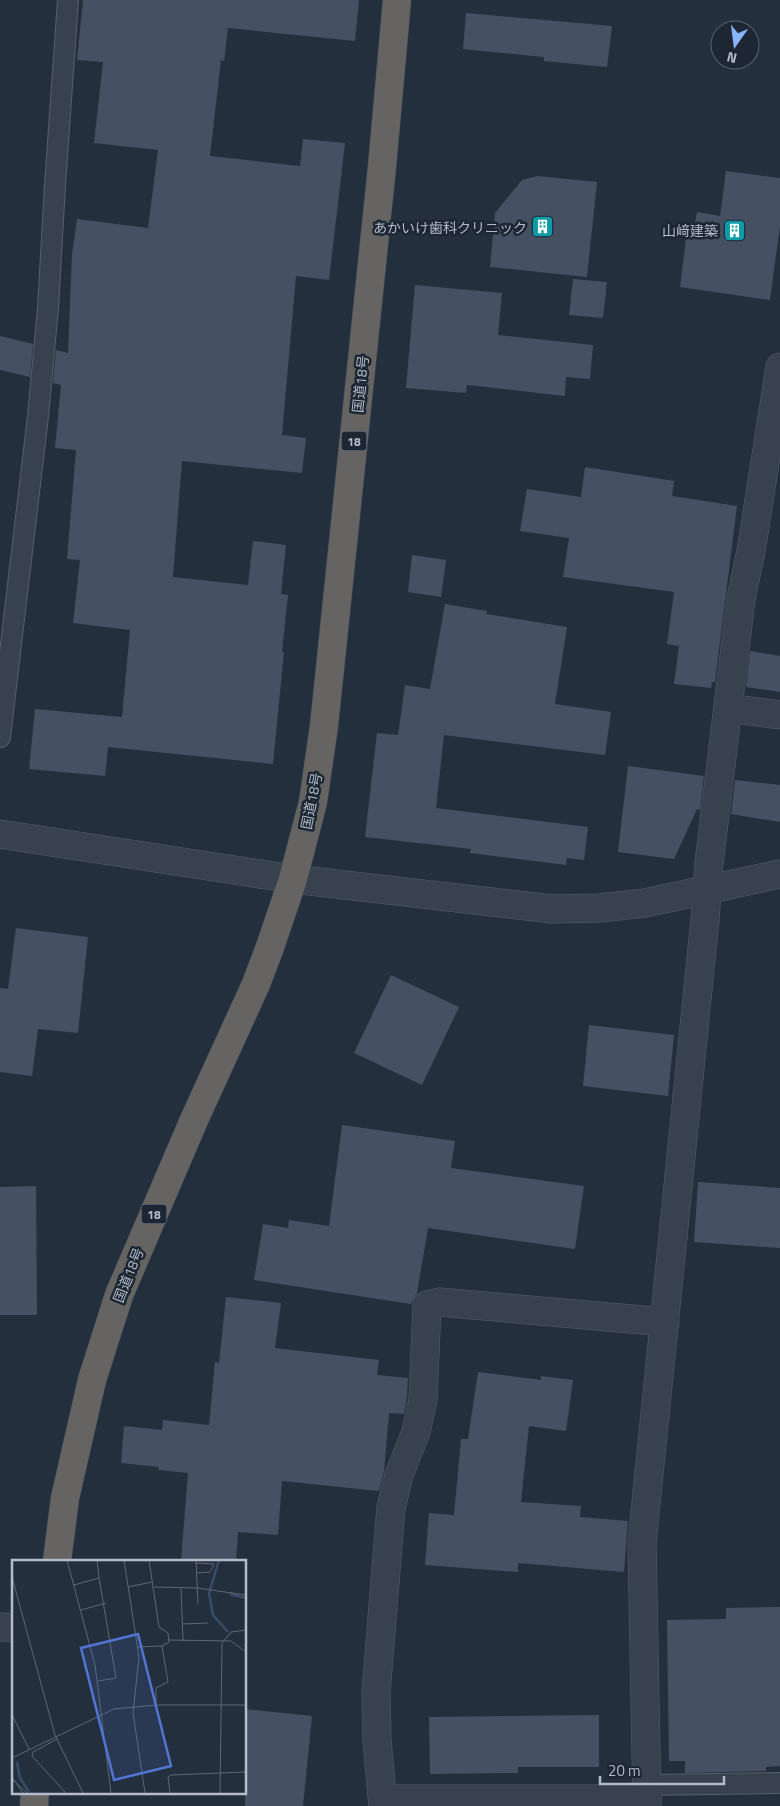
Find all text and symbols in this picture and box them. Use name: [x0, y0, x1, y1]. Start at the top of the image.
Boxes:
north arrow: [710, 20, 760, 70]
text: N: [724, 47, 739, 69]
building icon: あかいけ歯科クリニック: [531, 215, 555, 239]
place label: あかいけ歯科クリニック: [373, 217, 527, 238]
building icon: 山﨑建築: [722, 218, 746, 242]
place label: 山﨑建築: [662, 220, 718, 241]
street label: 国道18号: [347, 354, 373, 414]
road number: 18: [342, 432, 366, 451]
street label: 国道18号: [295, 771, 327, 831]
road number: 18: [142, 1204, 166, 1224]
street label: 国道18号: [107, 1244, 149, 1306]
inset map: [12, 1560, 246, 1794]
scale bar: [600, 1754, 724, 1786]
text: 20 m: [608, 1759, 641, 1782]

